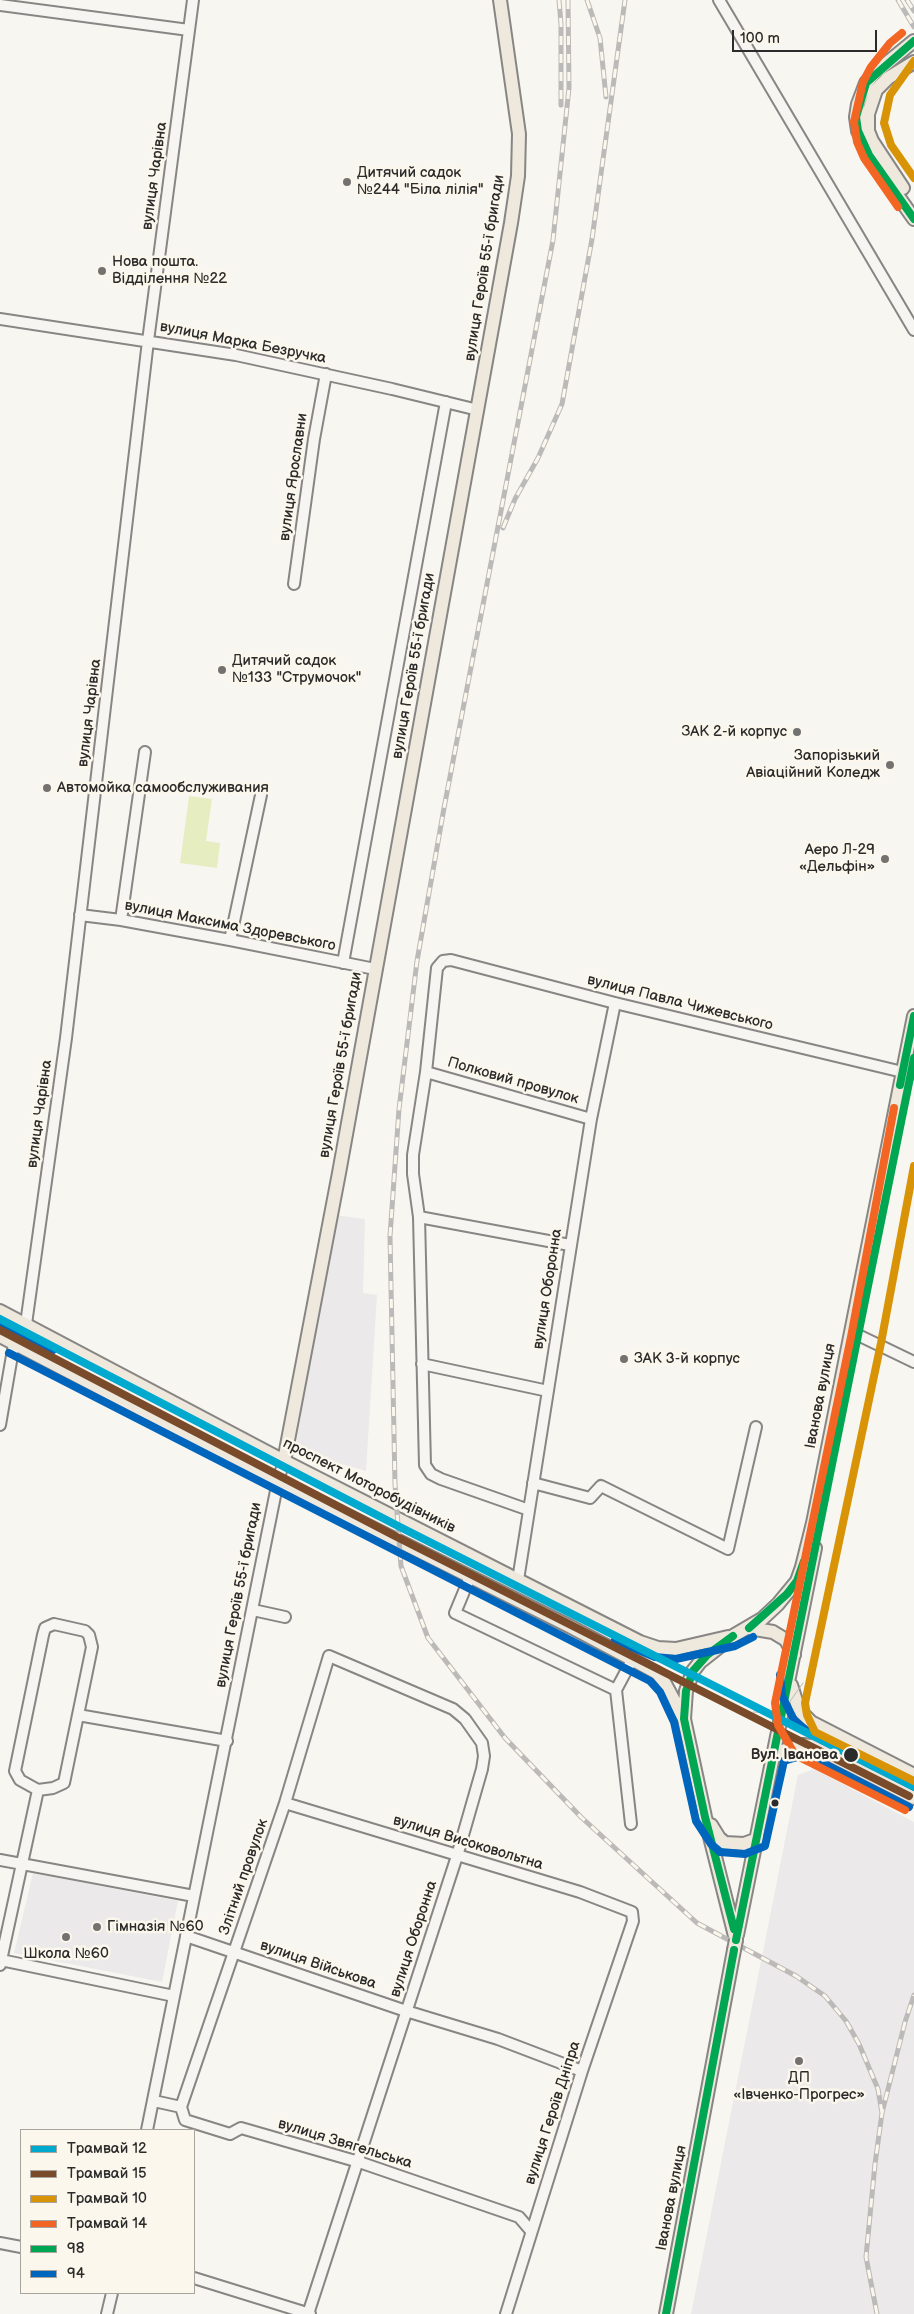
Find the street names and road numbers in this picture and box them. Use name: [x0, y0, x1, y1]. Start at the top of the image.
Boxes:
street label: вулиця Чарівна: [138, 121, 172, 231]
street label: вулиця Героїв 55-ї бригади: [461, 174, 509, 362]
street label: вулиця Марка Безручка: [158, 318, 328, 368]
street label: вулиця Ярославни: [276, 412, 312, 542]
street label: вулиця Героїв 55-ї бригади: [389, 572, 439, 760]
street label: вулиця Чарівна: [74, 658, 106, 768]
street label: вулиця Максима Здоревського: [123, 897, 337, 955]
street label: вулиця Героїв 55-ї бригади: [316, 971, 366, 1159]
street label: вулиця Павла Чижевського: [585, 971, 775, 1035]
street label: Полковий провулок: [445, 1054, 581, 1108]
street label: вулиця Чарівна: [23, 1059, 57, 1169]
street label: вулиця Оборонна: [530, 1227, 566, 1351]
street label: Іванова вулиця: [802, 1342, 840, 1450]
street label: проспект Моторобудівників: [280, 1435, 458, 1537]
street label: вулиця Героїв 55-ї бригади: [212, 1501, 266, 1689]
street label: вулиця Високовольтна: [391, 1812, 545, 1874]
street label: Злітний провулок: [216, 1817, 272, 1937]
street label: вулиця Оборонна: [387, 1878, 441, 2000]
street label: вулиця Військова: [258, 1937, 378, 1993]
street label: вулиця Героїв Дніпра: [521, 2039, 585, 2187]
street label: вулиця Звягельська: [276, 2115, 414, 2173]
street label: Іванова вулиця: [653, 2144, 691, 2252]

